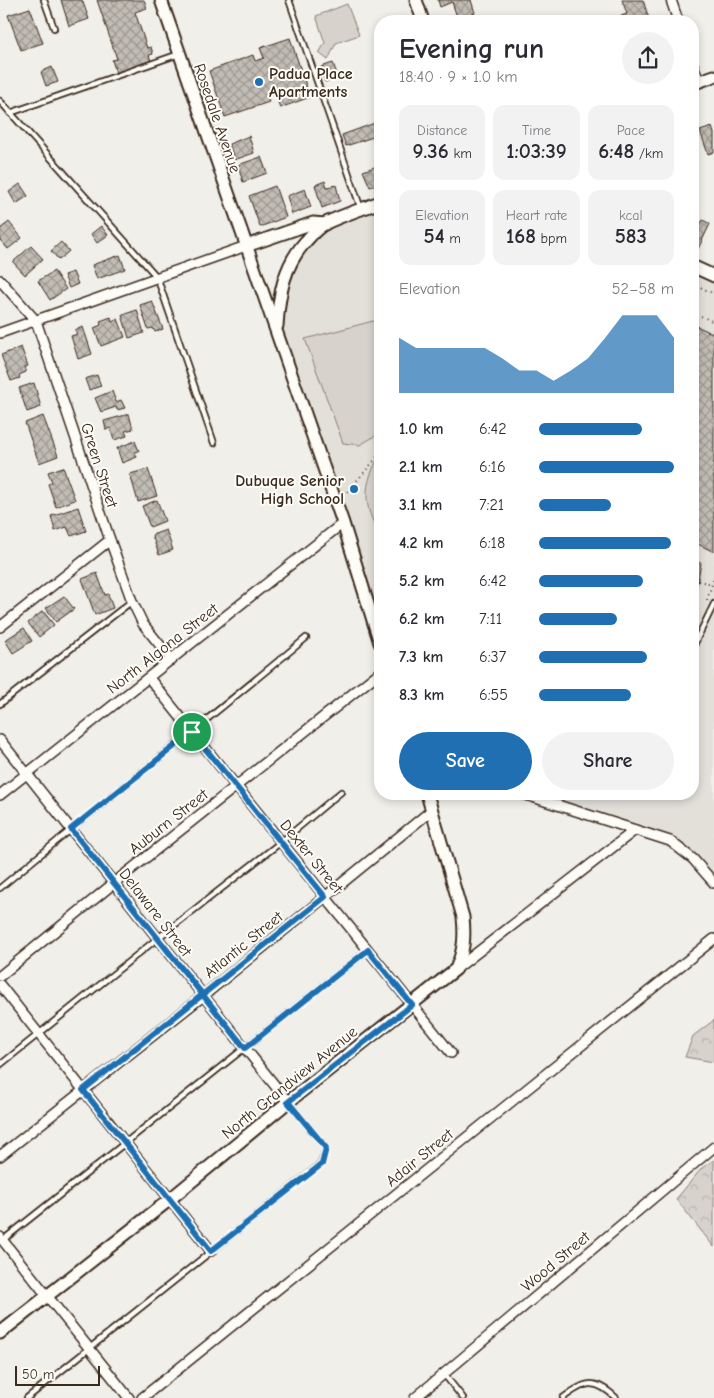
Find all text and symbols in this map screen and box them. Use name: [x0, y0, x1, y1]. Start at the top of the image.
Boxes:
button: share: [622, 32, 674, 84]
text: Evening run: [399, 33, 544, 65]
street label: Rosedale Avenue: [190, 61, 244, 175]
place label: Padua Place Apartments: [269, 65, 353, 101]
text: 18:40 · 9 × 1.0 km: [399, 68, 518, 86]
marker: Padua Place Apartments: [253, 76, 265, 88]
text: Distance: [417, 122, 467, 139]
text: Time: [522, 122, 551, 139]
text: Pace: [617, 122, 645, 139]
text: 9.36: [413, 139, 449, 163]
text: 1:03:39: [506, 139, 567, 163]
text: 6:48: [598, 139, 634, 163]
text: km: [449, 145, 472, 162]
text: /km: [634, 145, 663, 162]
text: Elevation: [415, 207, 469, 224]
text: Heart rate: [506, 207, 567, 224]
text: kcal: [619, 207, 643, 224]
text: 54: [424, 224, 445, 248]
text: 168: [506, 224, 536, 248]
text: 583: [615, 224, 647, 248]
text: m: [445, 230, 461, 247]
text: bpm: [536, 230, 567, 247]
text: Elevation: [399, 280, 460, 298]
text: 52–58 m: [612, 280, 674, 298]
text: 1.0 km: [399, 420, 444, 438]
text: 6:42: [479, 420, 507, 438]
street label: Green Street: [77, 421, 121, 510]
text: 2.1 km: [399, 458, 442, 476]
text: 6:16: [479, 458, 506, 476]
place label: Dubuque Senior High School: [235, 472, 345, 508]
marker: Dubuque Senior High School: [348, 483, 360, 495]
text: 3.1 km: [399, 496, 442, 514]
text: 7:21: [479, 496, 504, 514]
text: 4.2 km: [399, 534, 444, 552]
text: 6:18: [479, 534, 505, 552]
text: 5.2 km: [399, 572, 445, 590]
text: 6:42: [479, 572, 507, 590]
street label: North Algona Street: [103, 600, 222, 698]
text: 6.2 km: [399, 610, 444, 628]
text: 7:11: [479, 610, 502, 628]
text: 7.3 km: [399, 648, 443, 666]
text: 6:37: [479, 648, 506, 666]
text: 8.3 km: [399, 686, 444, 704]
text: 6:55: [479, 686, 508, 704]
pin: [171, 711, 213, 753]
icon: arrive: [178, 718, 206, 746]
button: Save: [399, 732, 532, 790]
button: Share: [542, 732, 674, 790]
street label: Auburn Street: [126, 785, 212, 858]
street label: Dexter Street: [276, 816, 347, 897]
street label: Delaware Street: [115, 865, 195, 961]
street label: Atlantic Street: [201, 907, 287, 982]
street label: North Grandview Avenue: [218, 1023, 361, 1143]
street label: Adair Street: [382, 1125, 457, 1190]
street label: Wood Street: [518, 1228, 594, 1296]
scale bar: [15, 1363, 100, 1386]
text: 50 m: [22, 1366, 54, 1383]

